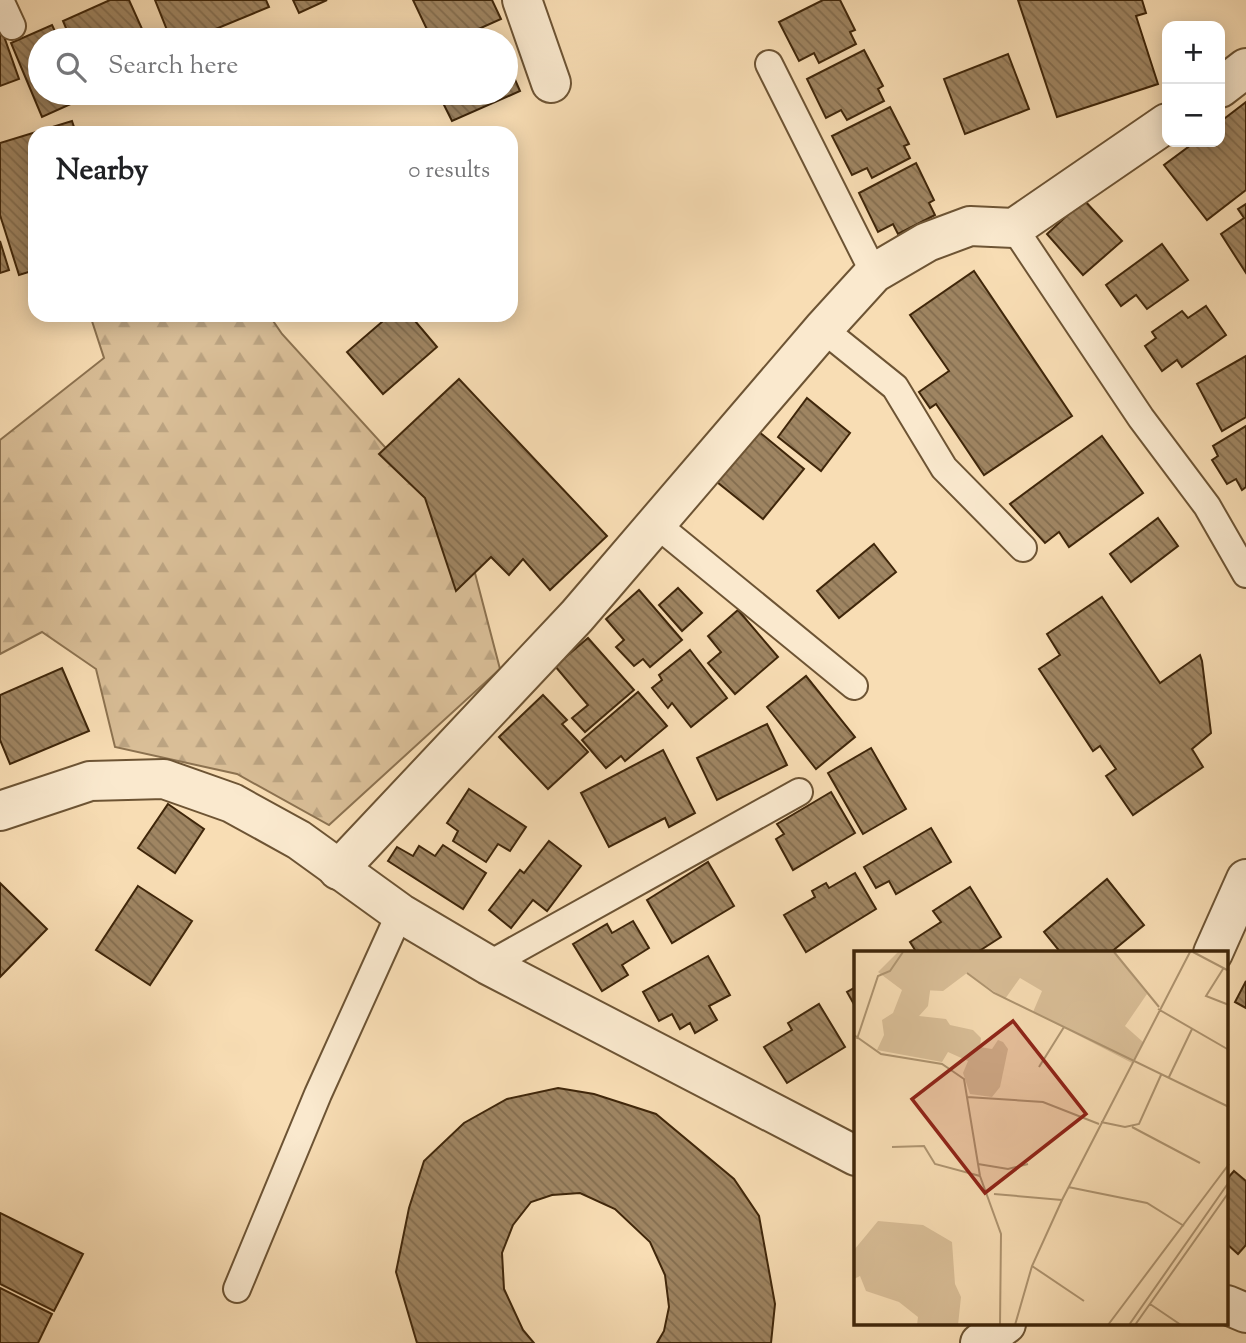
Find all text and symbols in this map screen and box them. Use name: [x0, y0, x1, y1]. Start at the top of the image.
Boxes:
map controls: [1162, 21, 1225, 147]
button: +: [1162, 21, 1225, 84]
search box: [28, 28, 518, 105]
icon: search: [52, 48, 90, 86]
text: Search here: [108, 48, 238, 85]
button: −: [1162, 84, 1225, 147]
text: Nearby: [56, 150, 148, 193]
text: 0 results: [408, 155, 490, 188]
inset map: [854, 951, 1228, 1326]

